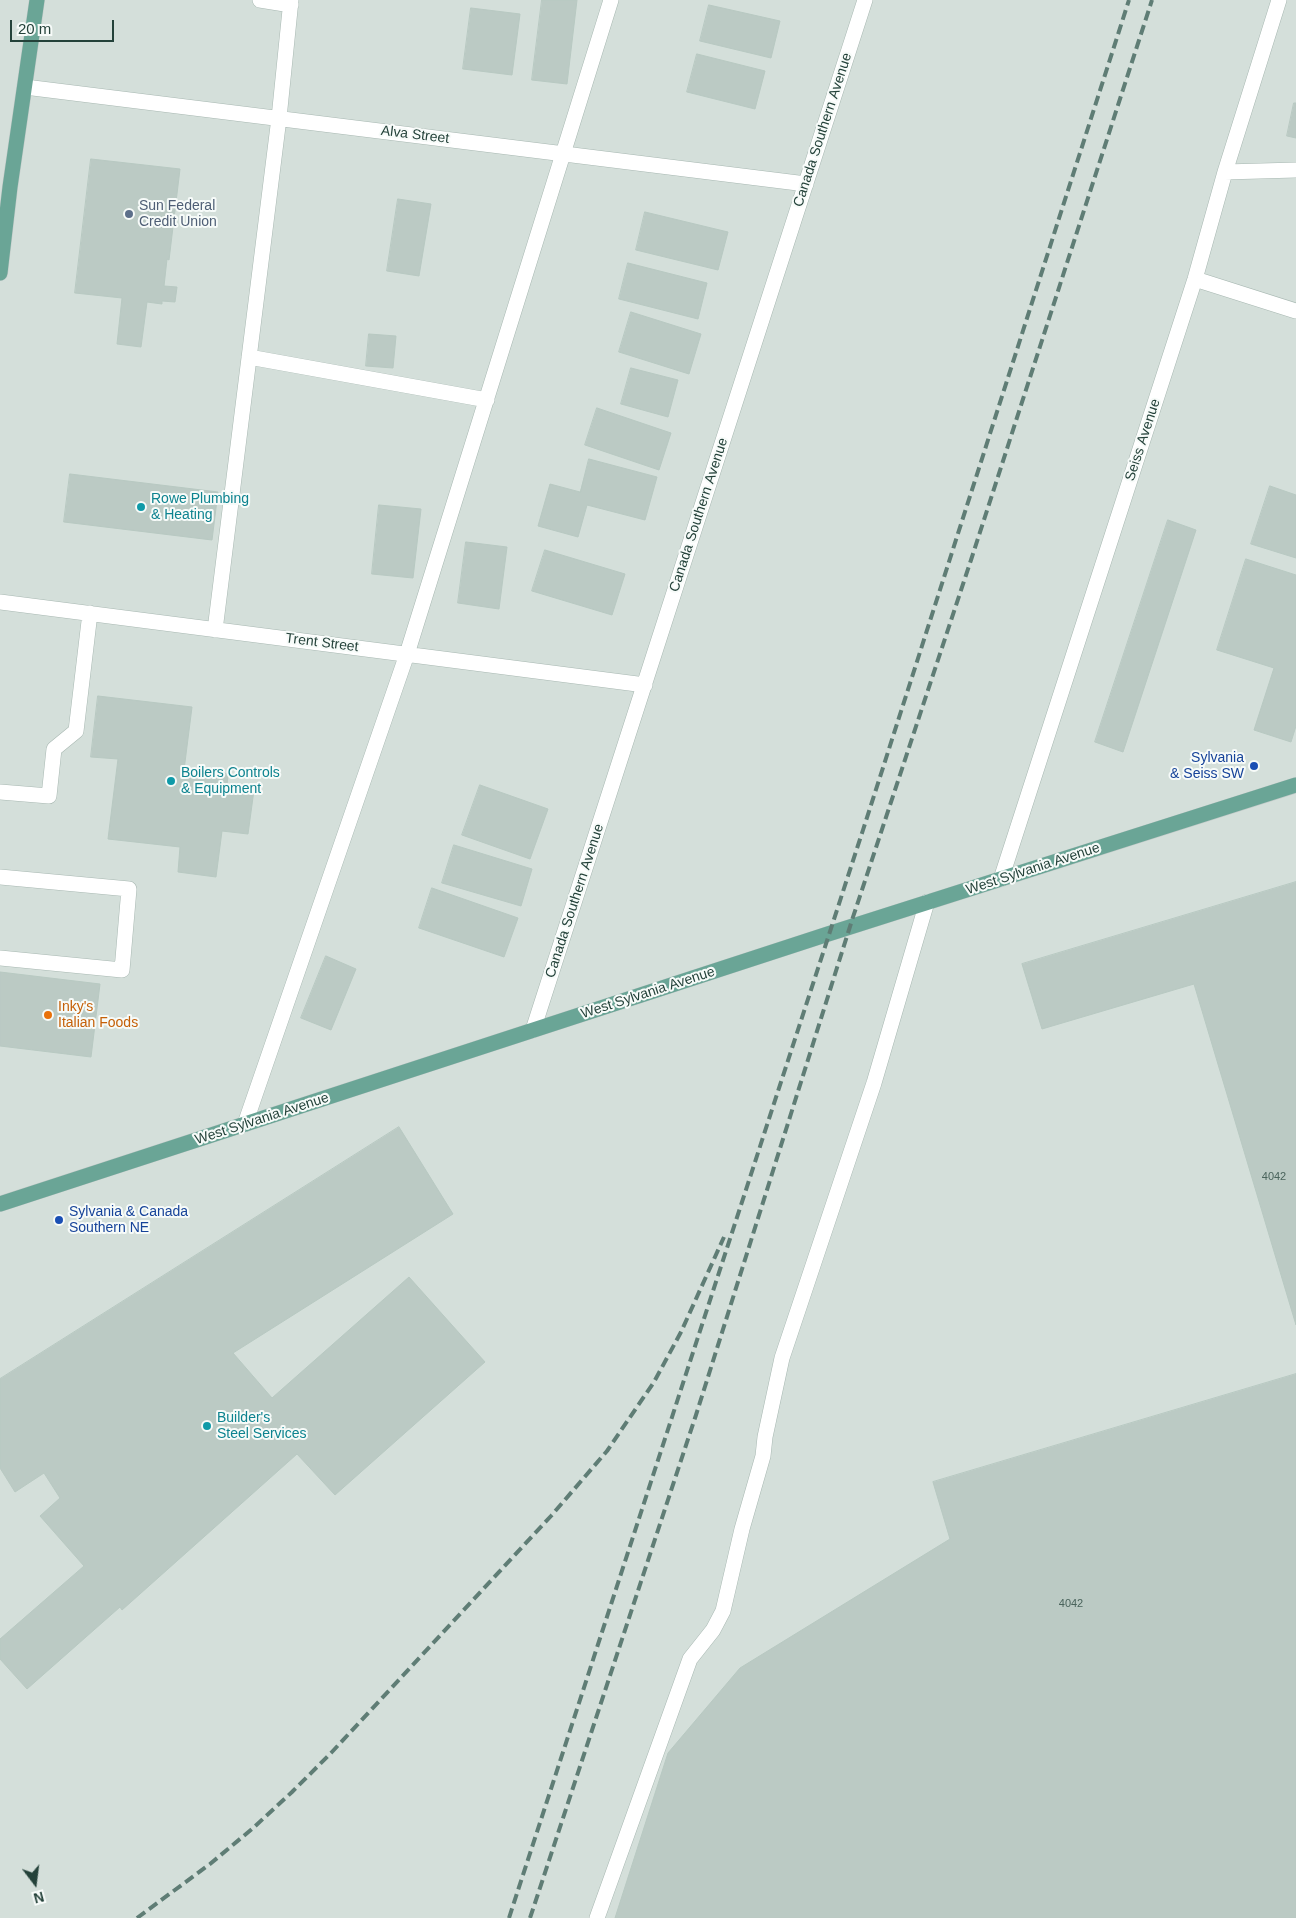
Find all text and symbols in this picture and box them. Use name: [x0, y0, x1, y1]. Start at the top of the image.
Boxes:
scale bar: [12, 10, 116, 42]
text: 20 m: [18, 20, 51, 37]
street label: Canada Southern Avenue: [790, 51, 856, 209]
street label: Alva Street: [380, 122, 450, 148]
place label: Sun Federal Credit Union: [139, 198, 217, 230]
marker: Sun Federal Credit Union: [123, 208, 135, 220]
street label: Seiss Avenue: [1122, 397, 1164, 483]
street label: Canada Southern Avenue: [666, 436, 732, 594]
place label: Rowe Plumbing & Heating: [151, 491, 249, 524]
marker: Rowe Plumbing & Heating: [135, 501, 147, 513]
street label: Trent Street: [285, 630, 359, 656]
place label: Sylvania & Seiss SW: [1170, 750, 1244, 782]
marker: Sylvania & Seiss SW: [1248, 760, 1260, 772]
place label: Boilers Controls & Equipment: [181, 765, 280, 798]
marker: Boilers Controls & Equipment: [165, 775, 177, 787]
street label: Canada Southern Avenue: [542, 822, 608, 980]
street label: West Sylvania Avenue: [964, 839, 1102, 899]
street label: West Sylvania Avenue: [579, 963, 717, 1023]
place label: Inky's Italian Foods: [58, 999, 138, 1032]
marker: Inky's Italian Foods: [42, 1009, 54, 1021]
street label: West Sylvania Avenue: [193, 1089, 331, 1149]
house number: 4042: [1262, 1170, 1286, 1184]
place label: Sylvania & Canada Southern NE: [69, 1204, 188, 1236]
marker: Sylvania & Canada Southern NE: [53, 1214, 65, 1226]
place label: Builder's Steel Services: [217, 1410, 306, 1442]
marker: Builder's Steel Services: [201, 1420, 213, 1432]
house number: 4042: [1059, 1597, 1083, 1611]
north arrow: [10, 1858, 60, 1908]
text: N: [32, 1888, 46, 1907]

